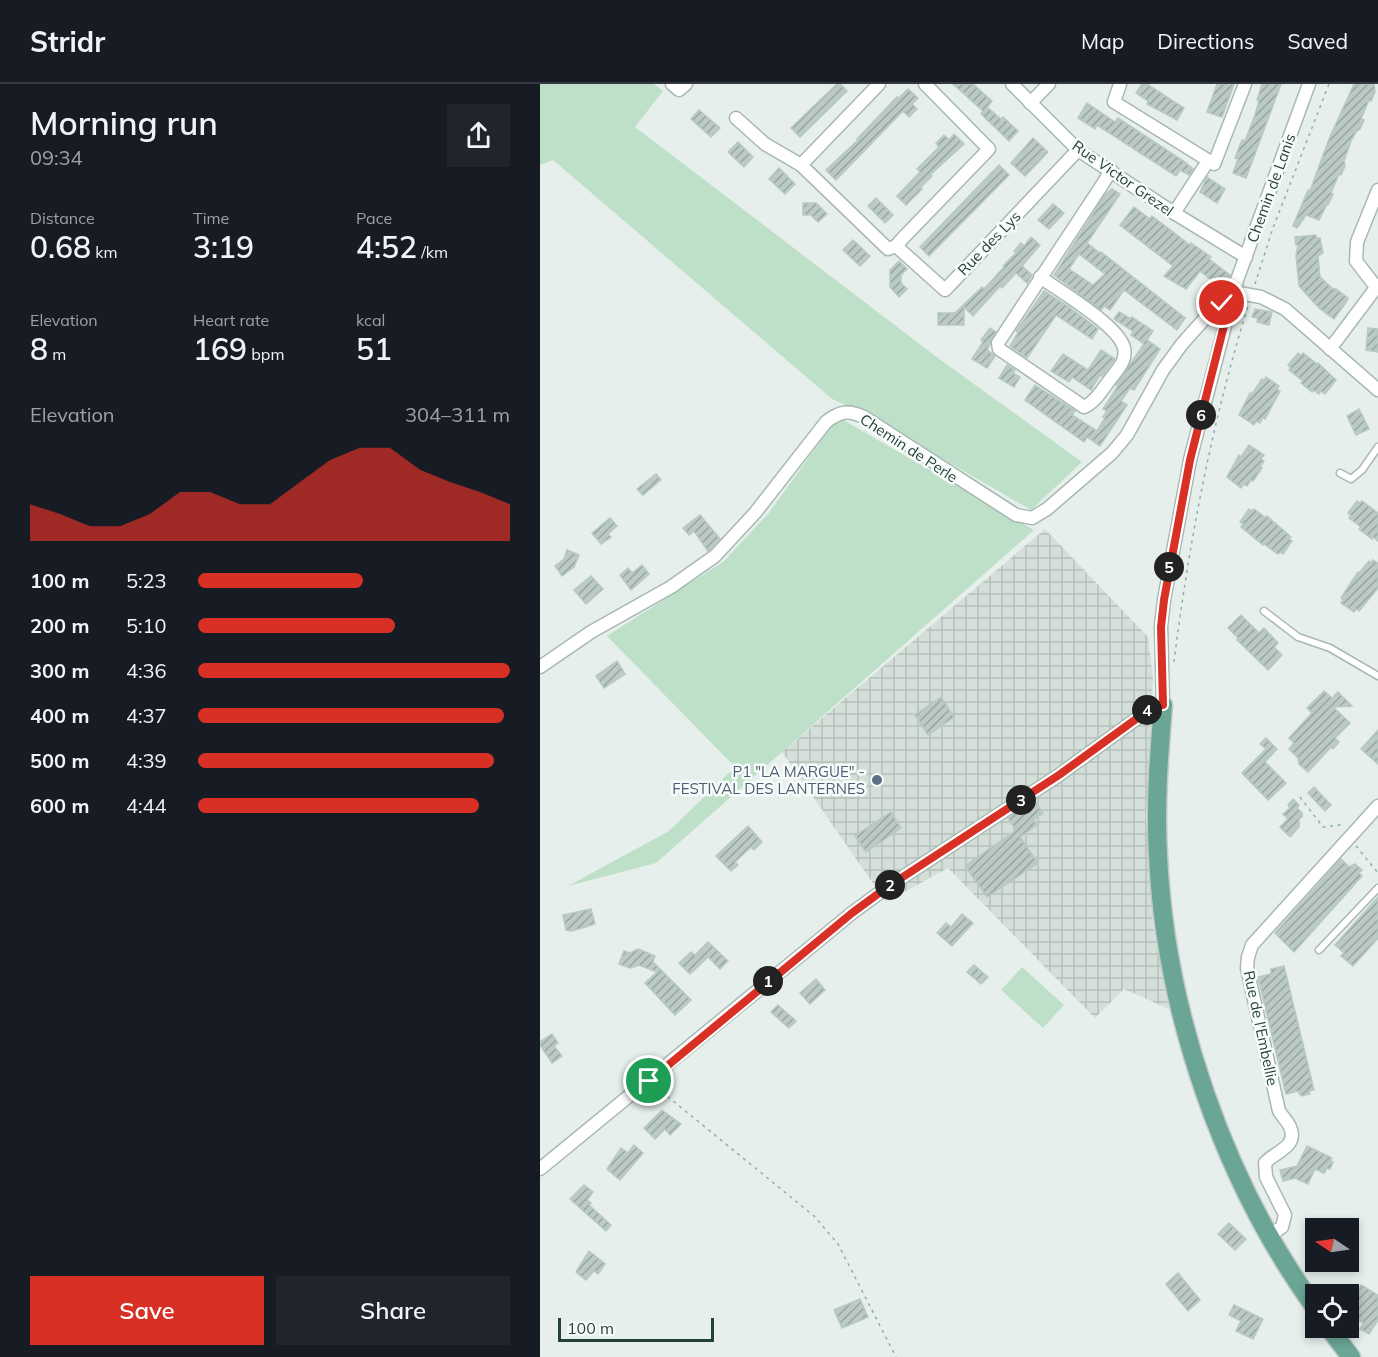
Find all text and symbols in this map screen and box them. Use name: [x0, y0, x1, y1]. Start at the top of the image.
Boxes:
text: Stridr: [30, 24, 105, 59]
text: Map: [1081, 28, 1124, 54]
text: Directions: [1157, 28, 1254, 54]
text: Saved: [1287, 28, 1348, 54]
text: Morning run: [30, 102, 218, 143]
button: share: [447, 104, 510, 167]
street label: Chemin de Lanis: [1242, 131, 1300, 245]
street label: Rue Victor Grezel: [1069, 136, 1177, 220]
text: 09:34: [30, 145, 83, 170]
street label: Rue des Lys: [954, 207, 1024, 279]
text: Distance: [30, 208, 95, 228]
text: Time: [193, 208, 229, 228]
text: Pace: [356, 208, 392, 228]
text: 0.68: [30, 228, 91, 266]
text: 3:19: [193, 228, 254, 266]
text: 4:52: [356, 228, 417, 266]
text: km: [91, 242, 118, 262]
text: /km: [417, 242, 448, 262]
pin: [1196, 277, 1247, 328]
icon: check: [1205, 286, 1238, 319]
text: Elevation: [30, 310, 98, 330]
text: Heart rate: [193, 310, 269, 330]
text: kcal: [356, 310, 385, 330]
text: 8: [30, 330, 48, 368]
text: 169: [193, 330, 247, 368]
text: 51: [356, 330, 392, 368]
text: m: [48, 344, 66, 364]
text: bpm: [247, 344, 284, 364]
pin: 6: [1186, 400, 1216, 430]
text: Elevation: [30, 402, 115, 427]
text: 304–311 m: [405, 402, 510, 427]
text: 6: [1196, 405, 1206, 425]
street label: Chemin de Perle: [857, 409, 961, 487]
pin: 5: [1154, 552, 1184, 582]
text: 5: [1164, 557, 1174, 577]
text: 100 m: [30, 568, 89, 593]
text: 5:23: [126, 568, 167, 593]
text: 200 m: [30, 613, 89, 638]
text: 5:10: [126, 613, 167, 638]
text: 300 m: [30, 658, 89, 683]
text: 4:36: [126, 658, 167, 683]
pin: 4: [1132, 695, 1162, 725]
text: 4: [1142, 700, 1152, 720]
text: 400 m: [30, 703, 89, 728]
text: 4:37: [126, 703, 167, 728]
text: 500 m: [30, 748, 89, 773]
text: 4:39: [126, 748, 167, 773]
place label: P1 "LA MARGUE" - FESTIVAL DES LANTERNES: [672, 762, 865, 798]
marker: P1 "LA MARGUE" - FESTIVAL DES LANTERNES: [870, 773, 884, 787]
pin: 3: [1006, 785, 1036, 815]
text: 3: [1016, 790, 1026, 810]
text: 600 m: [30, 793, 89, 818]
text: 4:44: [126, 793, 167, 818]
pin: 2: [875, 870, 905, 900]
text: 2: [885, 875, 895, 895]
pin: 1: [753, 966, 783, 996]
street label: Rue de l'Embellie: [1240, 969, 1282, 1087]
text: 1: [763, 971, 773, 991]
pin: [623, 1055, 674, 1106]
icon: arrive: [632, 1064, 665, 1097]
north arrow: [1305, 1218, 1359, 1272]
map controls: [1305, 1218, 1359, 1338]
button: Save: [30, 1276, 264, 1345]
button: Share: [276, 1276, 510, 1345]
button: locate: [1305, 1284, 1359, 1338]
scale bar: [558, 1315, 714, 1342]
text: 100 m: [567, 1318, 614, 1338]

